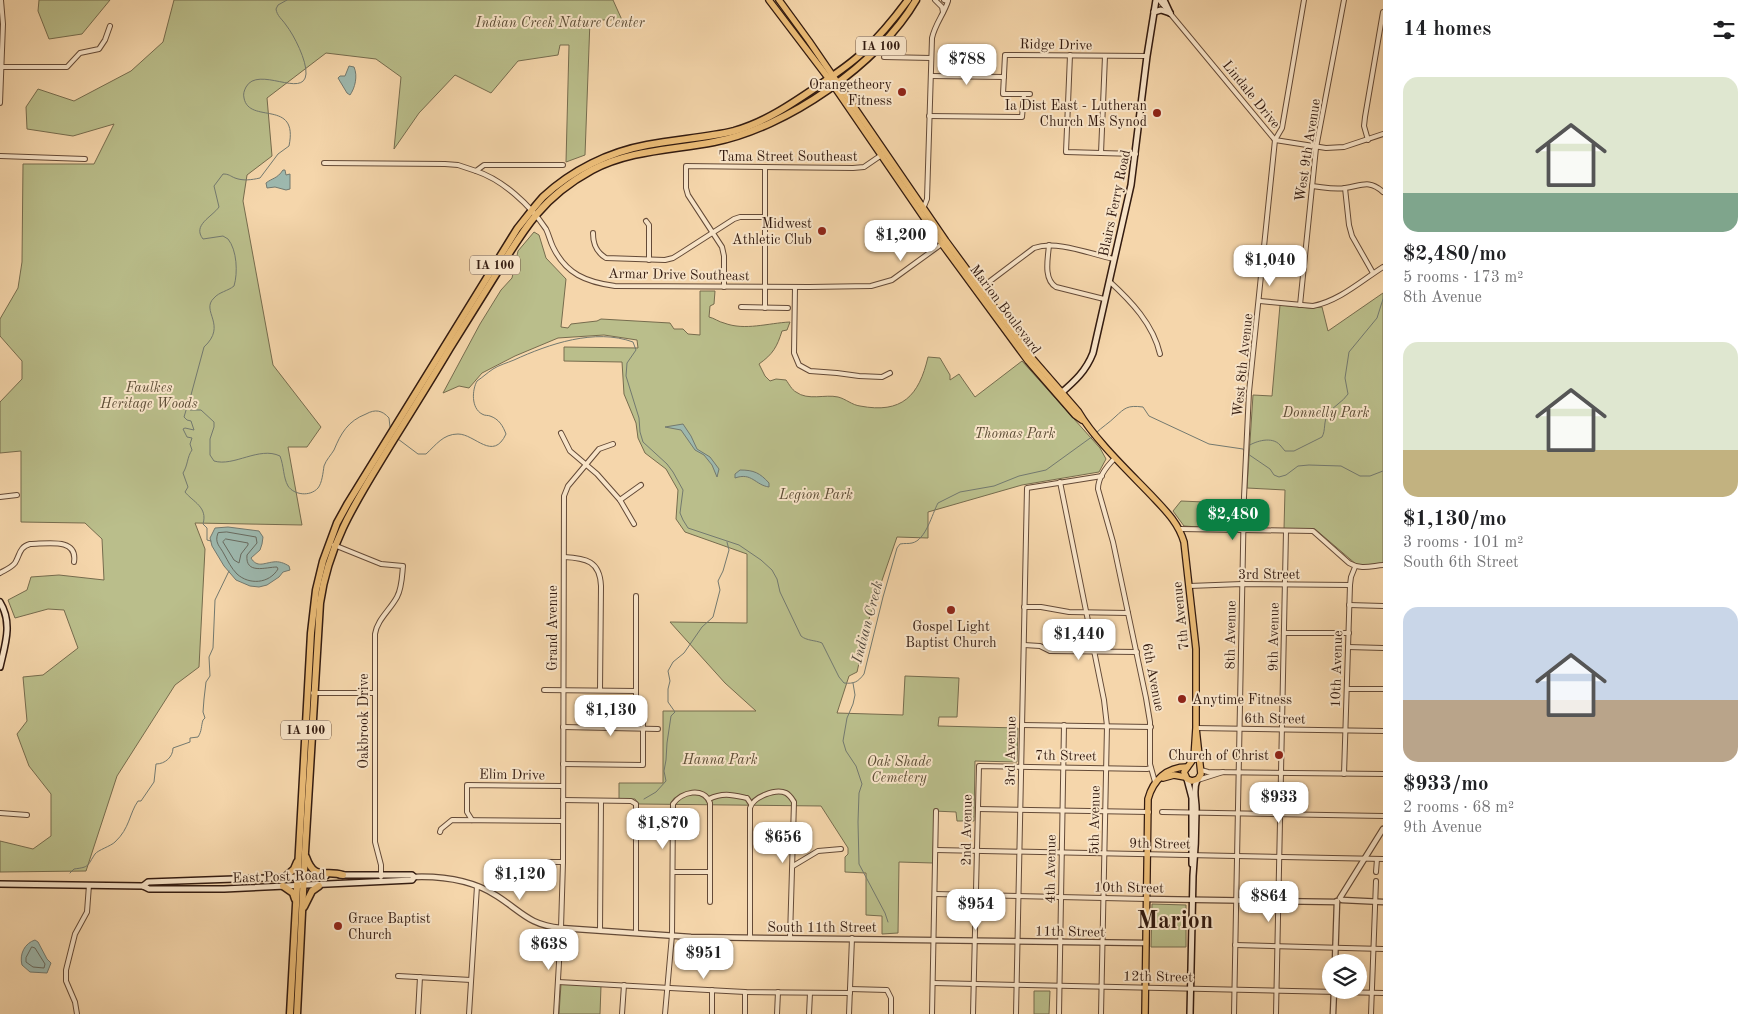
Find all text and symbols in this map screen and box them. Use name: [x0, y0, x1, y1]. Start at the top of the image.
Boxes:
park label: Indian Creek Nature Center: [475, 16, 645, 30]
icon: filters: [1710, 16, 1738, 44]
text: 14 homes: [1403, 19, 1491, 40]
road number: IA 100: [856, 36, 906, 56]
street label: Ridge Drive: [1020, 37, 1092, 53]
pin: $788: [937, 44, 997, 86]
text: $788: [948, 52, 986, 68]
street label: Lindale Drive: [1220, 58, 1283, 131]
place label: Orangetheory Fitness: [809, 78, 893, 108]
marker: Orangetheory Fitness: [896, 86, 908, 98]
street label: West 9th Avenue: [1293, 98, 1323, 203]
place label: Ia Dist East - Lutheran Church Ms Synod: [1004, 99, 1147, 129]
marker: Ia Dist East - Lutheran Church Ms Synod: [1151, 107, 1163, 119]
icon: home: [1526, 110, 1616, 200]
street label: Blairs Ferry Road: [1097, 149, 1133, 258]
street label: Tama Street Southeast: [718, 150, 858, 164]
place label: Midwest Athletic Club: [732, 217, 812, 247]
pin: $1,200: [860, 220, 942, 262]
marker: Midwest Athletic Club: [816, 225, 828, 237]
text: $1,200: [876, 228, 926, 244]
pin: $1,040: [1229, 244, 1311, 287]
text: $2,480/mo: [1403, 244, 1507, 265]
text: $1,040: [1245, 253, 1295, 269]
road number: IA 100: [470, 256, 520, 274]
street label: Marion Boulevard: [967, 262, 1043, 357]
street label: Armar Drive Southeast: [608, 267, 750, 283]
text: 5 rooms · 173 m²: [1403, 270, 1523, 286]
text: 8th Avenue: [1403, 290, 1482, 306]
street label: West 8th Avenue: [1231, 313, 1255, 418]
icon: home: [1526, 375, 1616, 465]
park label: Faulkes Heritage Woods: [99, 381, 198, 412]
park label: Donnelly Park: [1282, 406, 1370, 421]
park label: Thomas Park: [975, 427, 1056, 441]
park label: Legion Park: [778, 488, 853, 503]
pin: $2,480: [1192, 498, 1274, 541]
text: $2,480: [1208, 507, 1258, 523]
text: $1,130/mo: [1403, 509, 1507, 530]
text: 3 rooms · 101 m²: [1403, 535, 1523, 551]
text: South 6th Street: [1403, 555, 1519, 571]
street label: 3rd Street: [1238, 568, 1300, 582]
water label: Indian Creek: [850, 580, 887, 666]
street label: 7th Avenue: [1170, 581, 1192, 651]
street label: Grand Avenue: [546, 585, 560, 671]
street label: 8th Avenue: [1223, 600, 1239, 670]
street label: 9th Avenue: [1266, 602, 1282, 672]
marker: Gospel Light Baptist Church: [945, 604, 957, 616]
pin: $1,440: [1038, 618, 1120, 661]
place label: Gospel Light Baptist Church: [905, 620, 997, 650]
text: $1,440: [1054, 627, 1104, 643]
street label: 10th Avenue: [1329, 630, 1345, 708]
icon: home: [1526, 640, 1616, 730]
street label: 6th Avenue: [1140, 642, 1166, 712]
street label: Oakbrook Drive: [357, 673, 371, 769]
marker: Anytime Fitness: [1176, 693, 1188, 705]
place label: Anytime Fitness: [1192, 693, 1292, 707]
pin: $1,130: [570, 694, 652, 737]
text: $1,130: [586, 703, 636, 719]
street label: 6th Street: [1244, 711, 1306, 727]
street label: 3rd Avenue: [1003, 716, 1019, 786]
road number: IA 100: [281, 720, 331, 740]
street label: 7th Street: [1035, 748, 1097, 764]
place label: Church of Christ: [1168, 749, 1269, 763]
marker: Church of Christ: [1273, 749, 1285, 761]
park label: Hanna Park: [681, 753, 758, 767]
park label: Oak Shade Cemetery: [867, 755, 932, 786]
street label: Elim Drive: [479, 767, 545, 783]
text: $933/mo: [1403, 774, 1489, 795]
pin: $933: [1249, 782, 1309, 824]
street label: 5th Avenue: [1087, 785, 1103, 855]
text: $933: [1260, 790, 1298, 806]
street label: 2nd Avenue: [959, 794, 975, 866]
text: 2 rooms · 68 m²: [1403, 800, 1514, 816]
pin: $1,870: [622, 808, 704, 850]
text: $1,870: [638, 816, 688, 832]
text: 9th Avenue: [1403, 820, 1482, 836]
pin: $656: [753, 822, 813, 864]
text: $656: [764, 830, 802, 846]
street label: 4th Avenue: [1043, 834, 1059, 904]
street label: 9th Street: [1129, 836, 1191, 852]
pin: $1,120: [479, 858, 561, 901]
text: $1,120: [495, 867, 545, 883]
street label: East Post Road: [232, 868, 326, 886]
street label: 10th Street: [1094, 880, 1164, 896]
pin: $864: [1239, 880, 1299, 923]
pin: $954: [946, 888, 1006, 931]
text: $864: [1250, 889, 1288, 905]
text: $954: [957, 897, 995, 913]
district label: Marion: [1137, 910, 1213, 934]
place label: Grace Baptist Church: [348, 912, 431, 942]
marker: Grace Baptist Church: [332, 920, 344, 932]
street label: South 11th Street: [767, 921, 877, 935]
street label: 11th Street: [1035, 924, 1105, 940]
pin: $638: [519, 928, 579, 971]
text: $638: [530, 937, 568, 953]
pin: $951: [674, 938, 734, 980]
text: $951: [685, 946, 723, 962]
map controls: [1322, 954, 1367, 999]
button: layers: [1322, 954, 1367, 999]
street label: 12th Street: [1123, 969, 1193, 985]

